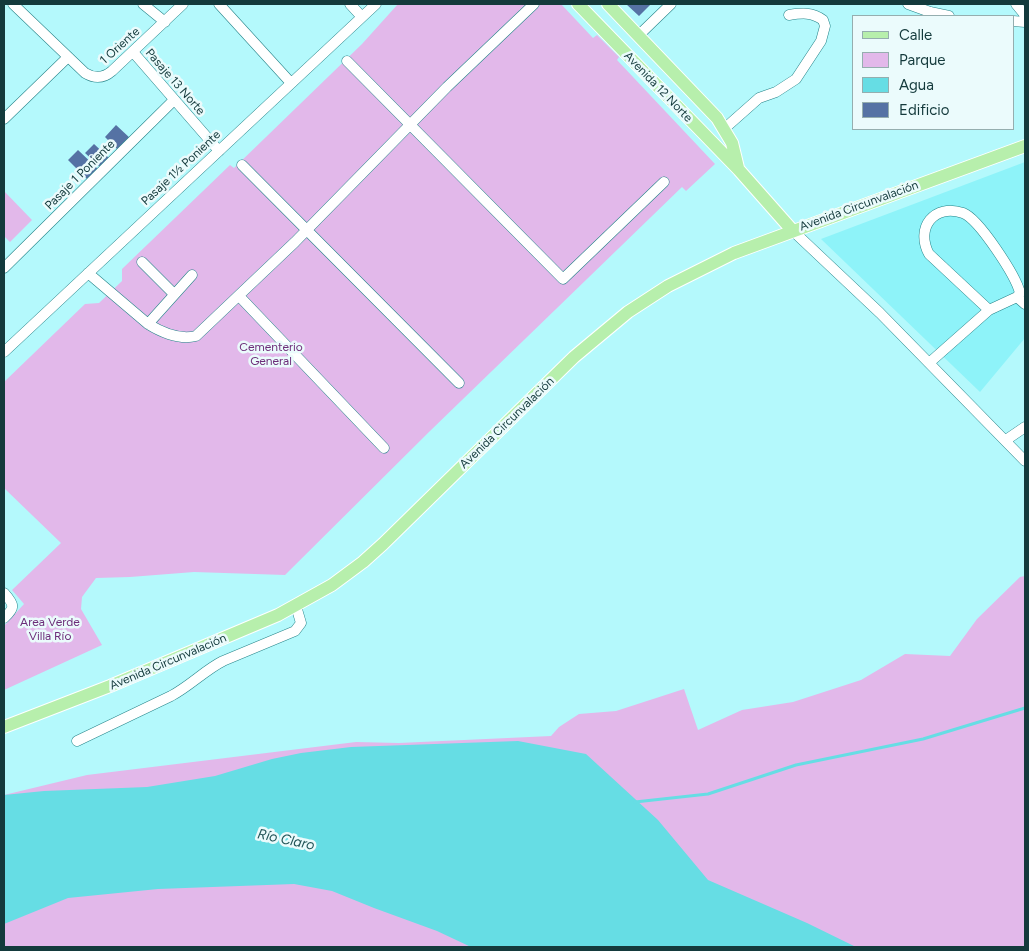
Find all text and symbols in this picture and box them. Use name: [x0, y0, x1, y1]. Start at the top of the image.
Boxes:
legend: [852, 15, 1014, 130]
street label: 1 Oriente: [97, 24, 143, 68]
text: Calle: [899, 26, 932, 44]
street label: Pasaje 13 Norte: [142, 46, 208, 118]
street label: Avenida 12 Norte: [621, 49, 695, 125]
text: Parque: [899, 51, 946, 69]
text: Agua: [899, 76, 934, 94]
text: Edificio: [899, 101, 949, 119]
street label: Pasaje 1½ Poniente: [138, 128, 224, 208]
street label: Pasaje 1 Poniente: [42, 137, 118, 213]
street label: Avenida Circunvalación: [798, 178, 920, 234]
park label: Cementerio General: [239, 340, 303, 368]
street label: Avenida Circunvalación: [457, 374, 557, 472]
park label: Area Verde Villa Río: [20, 615, 80, 643]
street label: Avenida Circunvalación: [107, 631, 229, 693]
water label: Río Claro: [256, 826, 316, 854]

